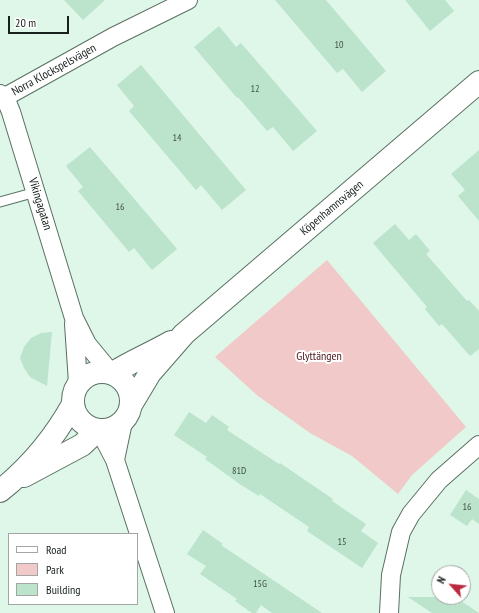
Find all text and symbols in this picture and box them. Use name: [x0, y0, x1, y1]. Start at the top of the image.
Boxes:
scale bar: [10, 8, 71, 34]
text: 20 m: [15, 15, 36, 30]
house number: 10: [335, 39, 343, 51]
street label: Norra Klockspelsvägen: [9, 41, 99, 99]
house number: 12: [251, 83, 259, 95]
house number: 14: [173, 132, 181, 144]
street label: Vikingagatan: [25, 176, 55, 232]
street label: Köpenhamnsvägen: [297, 177, 367, 239]
house number: 16: [116, 201, 124, 213]
park label: Glyttängen: [296, 350, 342, 364]
house number: 81D: [232, 465, 246, 477]
house number: 16: [463, 501, 471, 513]
legend: [8, 533, 138, 605]
house number: 15: [338, 536, 346, 548]
text: Road: [46, 542, 66, 557]
text: Park: [46, 562, 64, 577]
north arrow: [431, 565, 471, 605]
text: N: [434, 574, 449, 586]
house number: 15G: [253, 578, 267, 590]
text: Building: [46, 582, 81, 597]

